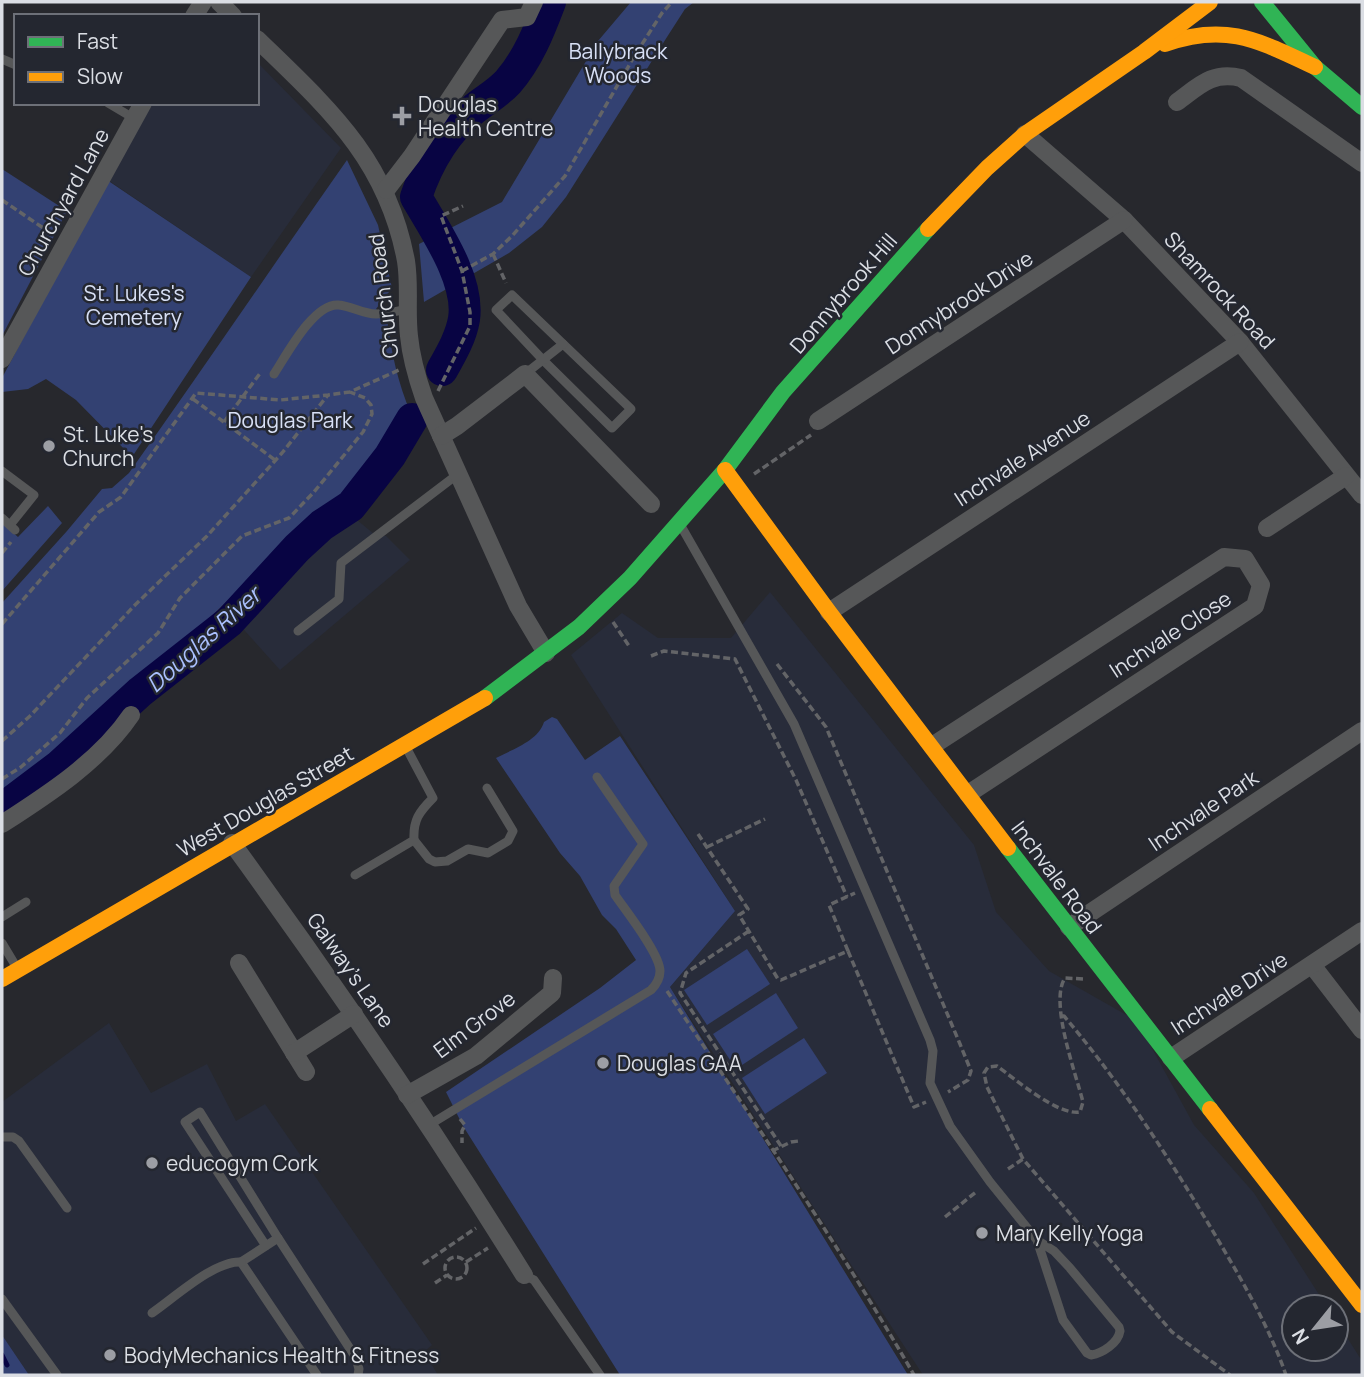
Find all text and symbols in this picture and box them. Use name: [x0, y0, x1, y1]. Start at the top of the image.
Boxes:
legend: [14, 14, 259, 105]
text: Fast: [77, 27, 118, 55]
park label: Ballybrack Woods: [569, 37, 668, 89]
text: Slow: [77, 62, 123, 90]
place label: Douglas Health Centre: [418, 90, 554, 142]
marker: Douglas Health Centre: [392, 106, 412, 126]
street label: Churchyard Lane: [11, 123, 115, 281]
street label: Shamrock Road: [1158, 225, 1282, 355]
street label: Donnybrook Hill: [783, 227, 903, 359]
street label: Church Road: [361, 232, 405, 360]
street label: Donnybrook Drive: [880, 244, 1038, 360]
park label: St. Lukes's Cemetery: [84, 279, 185, 331]
street label: Inchvale Avenue: [949, 404, 1095, 512]
park label: Douglas Park: [227, 406, 353, 434]
place label: St. Luke's Church: [63, 420, 153, 472]
marker: St. Luke's Church: [41, 438, 57, 454]
water label: Douglas River: [139, 577, 269, 699]
street label: Inchvale Close: [1104, 584, 1236, 684]
street label: West Douglas Street: [172, 739, 358, 863]
street label: Inchvale Park: [1143, 763, 1264, 857]
street label: Inchvale Road: [1005, 815, 1109, 939]
street label: Galway's Lane: [301, 907, 401, 1033]
street label: Inchvale Drive: [1165, 945, 1293, 1041]
street label: Elm Grove: [427, 984, 521, 1064]
place label: Douglas GAA: [617, 1049, 742, 1077]
marker: Douglas GAA: [595, 1055, 611, 1071]
place label: educogym Cork: [166, 1149, 318, 1177]
marker: educogym Cork: [144, 1155, 160, 1171]
place label: Mary Kelly Yoga: [996, 1219, 1144, 1247]
marker: Mary Kelly Yoga: [974, 1225, 990, 1241]
north arrow: [1280, 1293, 1350, 1363]
text: N: [1286, 1324, 1315, 1349]
place label: BodyMechanics Health & Fitness: [124, 1341, 439, 1369]
marker: BodyMechanics Health & Fitness: [102, 1347, 118, 1363]

